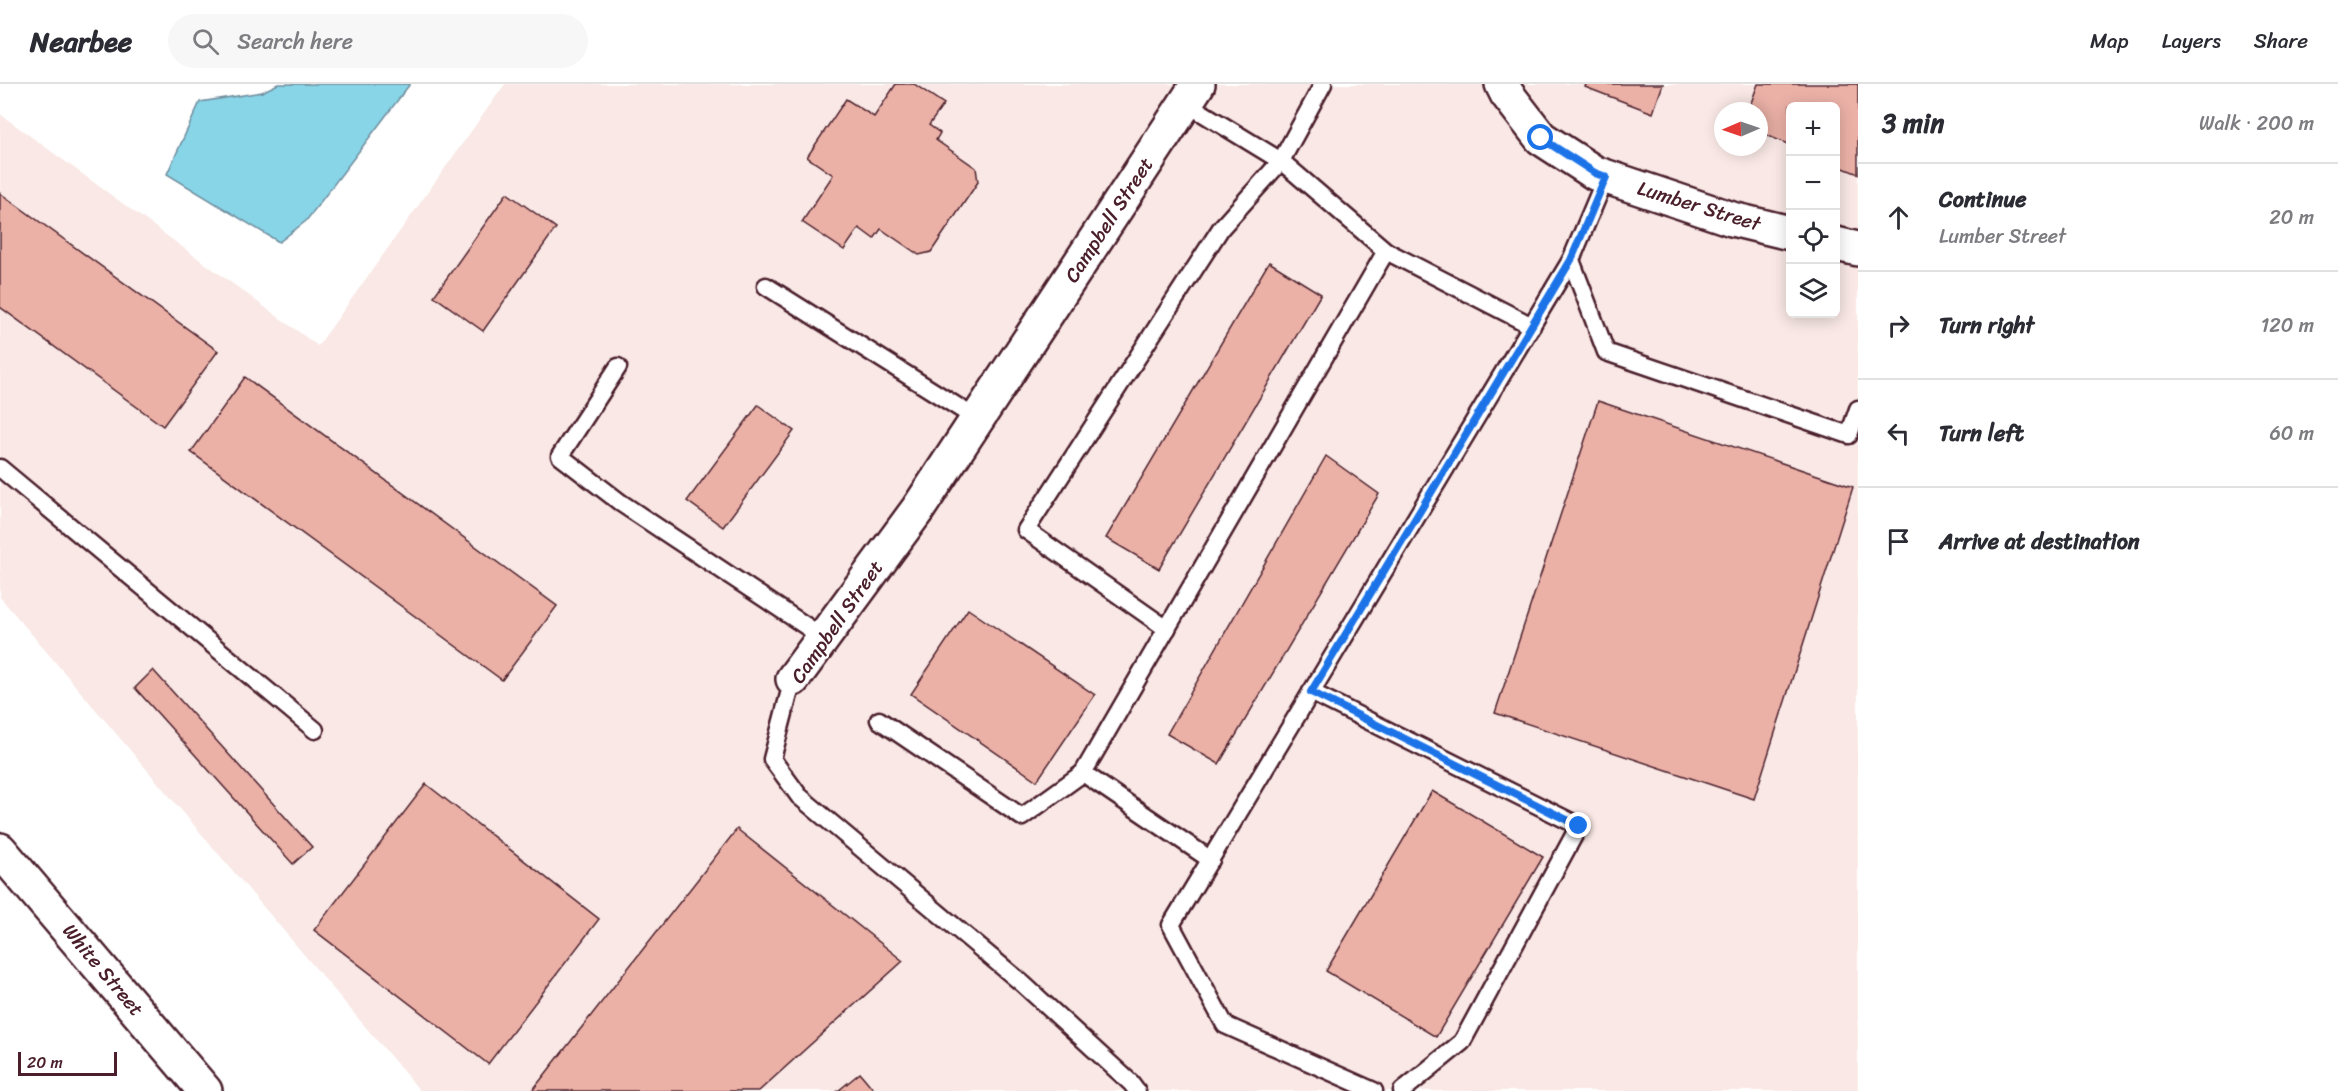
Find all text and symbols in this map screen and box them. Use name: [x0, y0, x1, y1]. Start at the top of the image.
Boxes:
search box: [168, 14, 588, 68]
text: Nearbee: [30, 17, 132, 66]
text: Search here: [237, 22, 353, 61]
text: Map: [2090, 22, 2129, 60]
text: Layers: [2162, 22, 2221, 60]
text: Share: [2254, 22, 2308, 60]
icon: search: [189, 25, 222, 58]
text: 3 min: [1882, 100, 1944, 146]
north arrow: [1714, 102, 1768, 156]
map controls: [1786, 102, 1840, 318]
button: +: [1786, 102, 1840, 156]
text: Walk · 200 m: [2199, 106, 2314, 141]
route start: [1527, 124, 1553, 150]
street label: Campbell Street: [1055, 150, 1163, 290]
button: −: [1786, 156, 1840, 210]
street label: Lumber Street: [1633, 171, 1766, 242]
text: Continue: [1939, 180, 2027, 219]
text: 20 m: [2269, 200, 2314, 235]
icon: ahead: [1882, 201, 1915, 234]
button: locate: [1786, 210, 1840, 264]
text: Lumber Street: [1939, 219, 2066, 254]
button: layers: [1786, 264, 1840, 318]
text: Turn right: [1939, 306, 2034, 345]
text: 120 m: [2261, 308, 2314, 343]
icon: right: [1882, 309, 1915, 342]
text: Turn left: [1939, 414, 2024, 453]
text: 60 m: [2269, 416, 2314, 451]
icon: left: [1882, 417, 1915, 450]
text: Arrive at destination: [1939, 522, 2140, 561]
icon: arrive: [1882, 525, 1915, 558]
street label: Campbell Street: [781, 553, 893, 691]
route end: [1565, 812, 1591, 838]
street label: White Street: [53, 915, 153, 1025]
text: 20 m: [27, 1048, 63, 1077]
scale bar: [18, 1049, 117, 1076]

